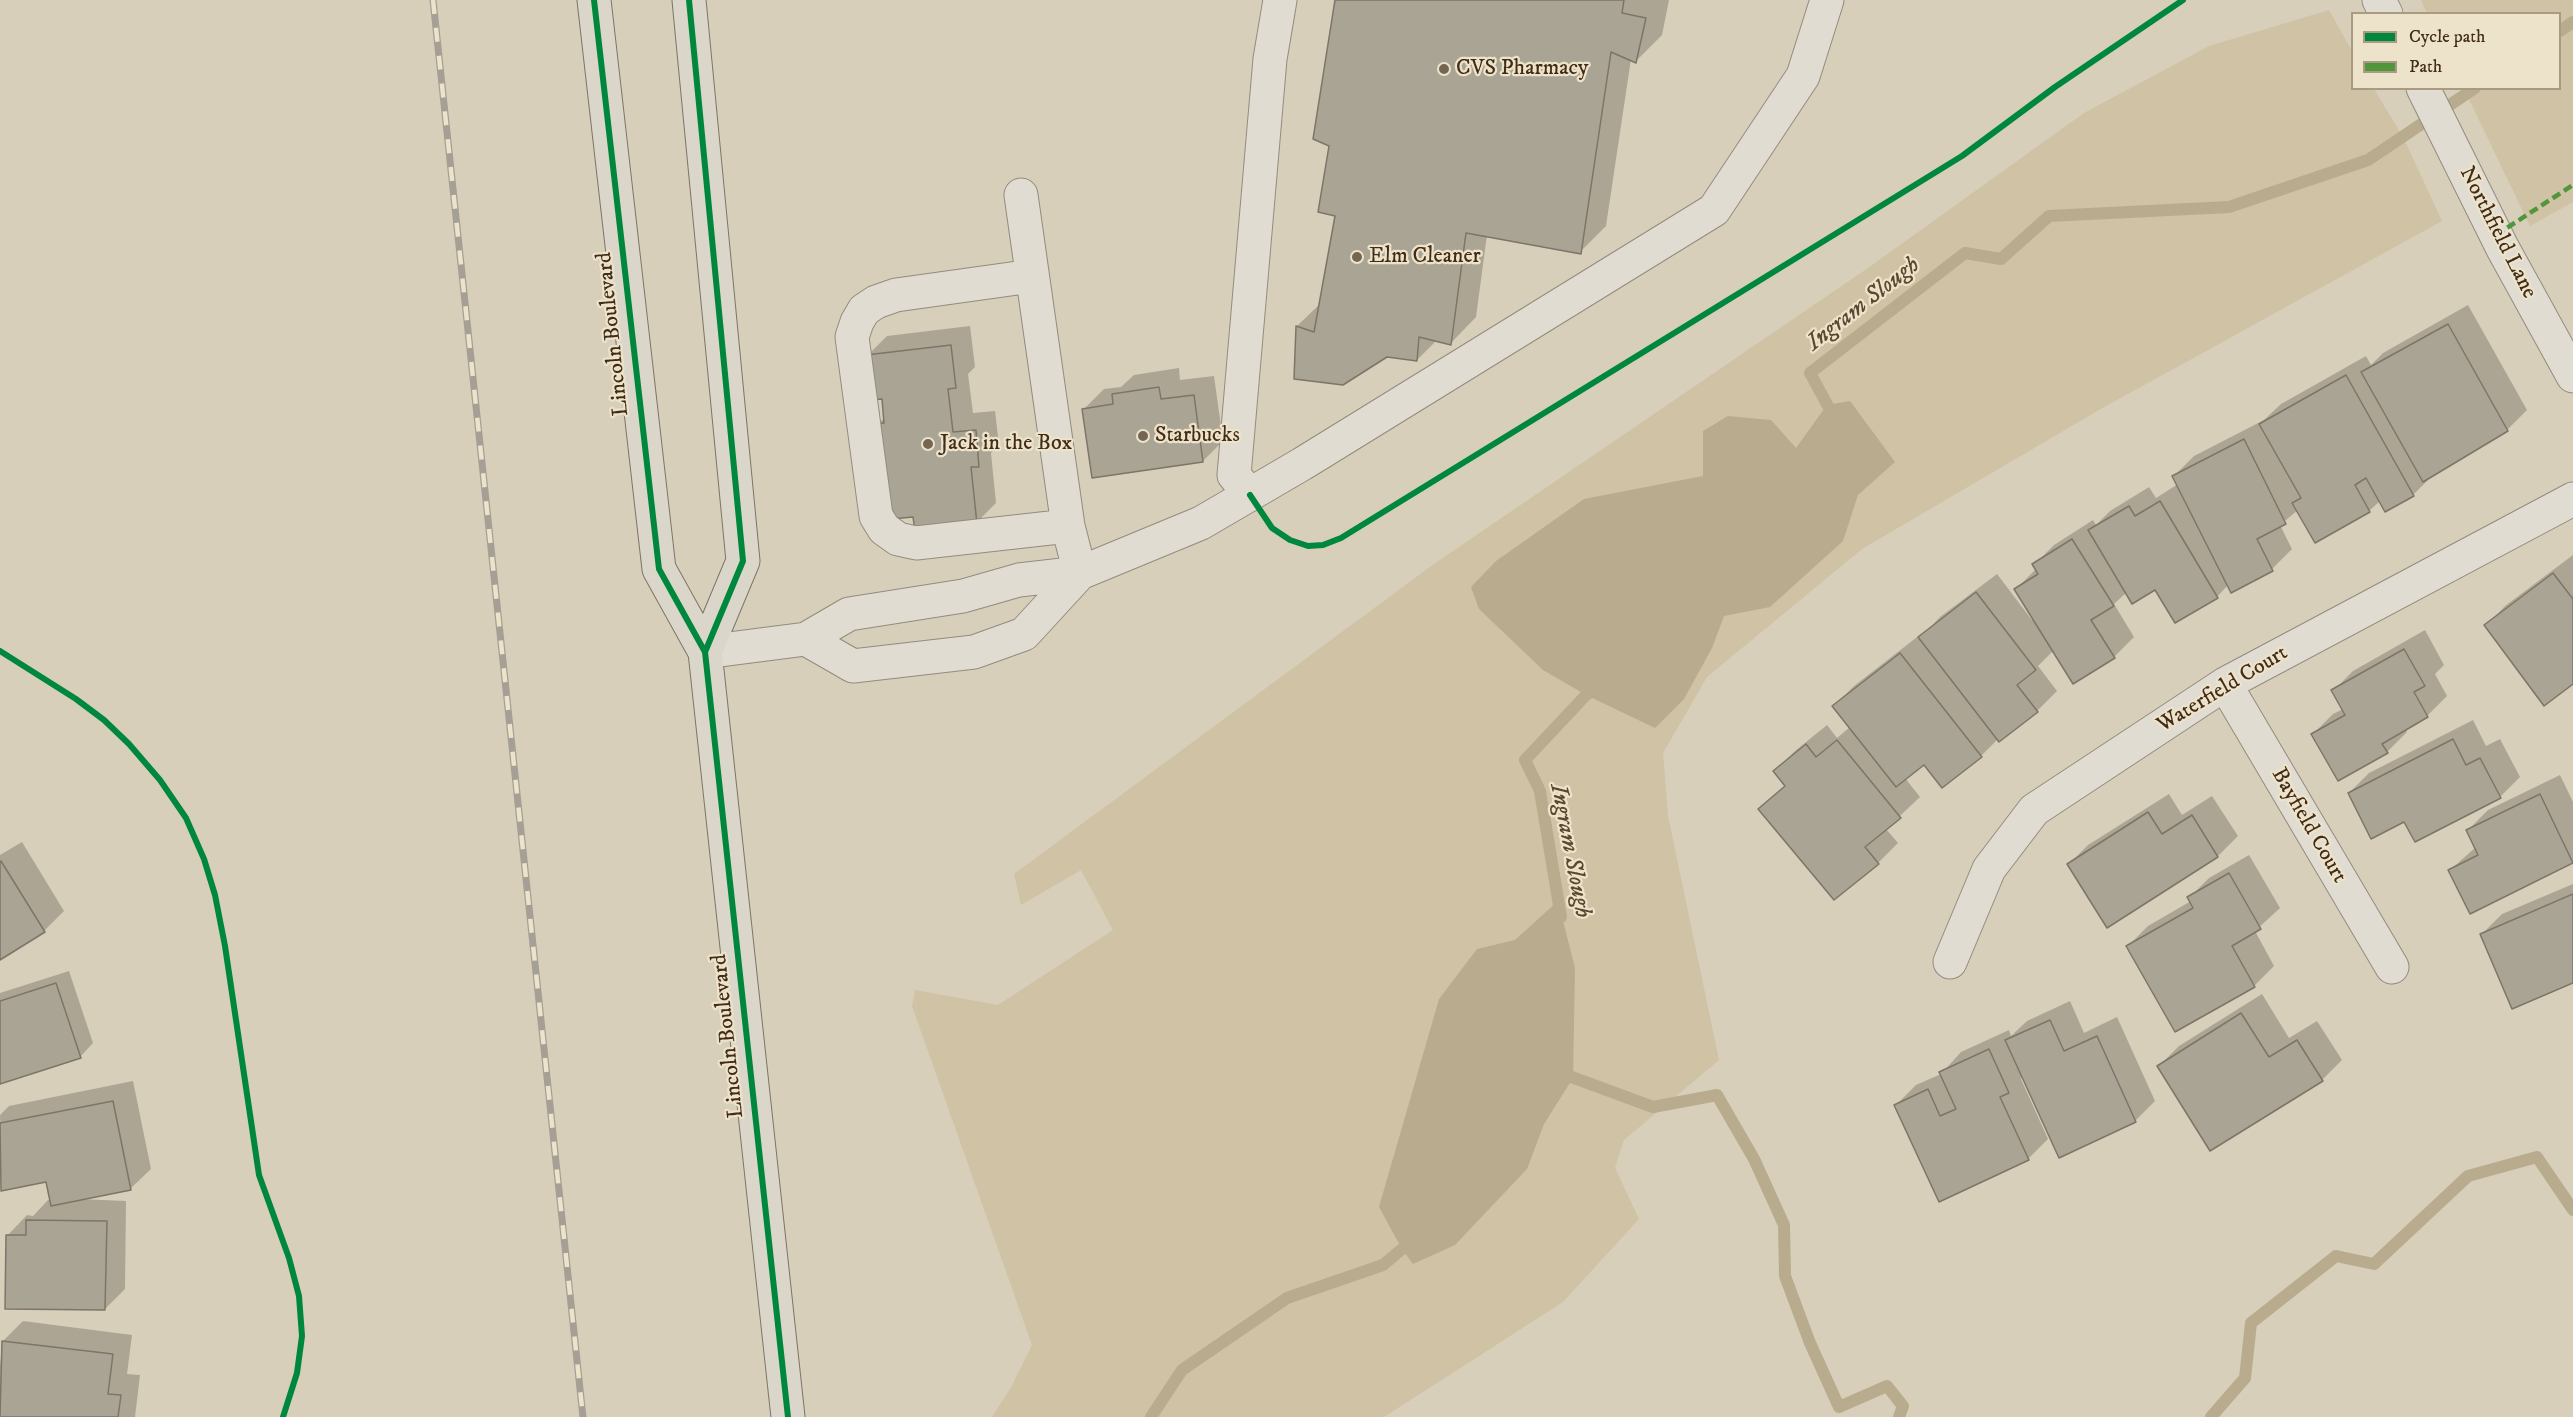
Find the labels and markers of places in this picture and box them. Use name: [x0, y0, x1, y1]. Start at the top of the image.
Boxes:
place label: CVS Pharmacy: [1456, 56, 1588, 82]
marker: CVS Pharmacy: [1437, 62, 1451, 76]
place label: Elm Cleaner: [1369, 244, 1481, 270]
marker: Elm Cleaner: [1350, 250, 1364, 264]
place label: Starbucks: [1155, 423, 1240, 449]
marker: Starbucks: [1136, 429, 1150, 443]
place label: Jack in the Box: [940, 431, 1072, 457]
marker: Jack in the Box: [921, 437, 935, 451]

